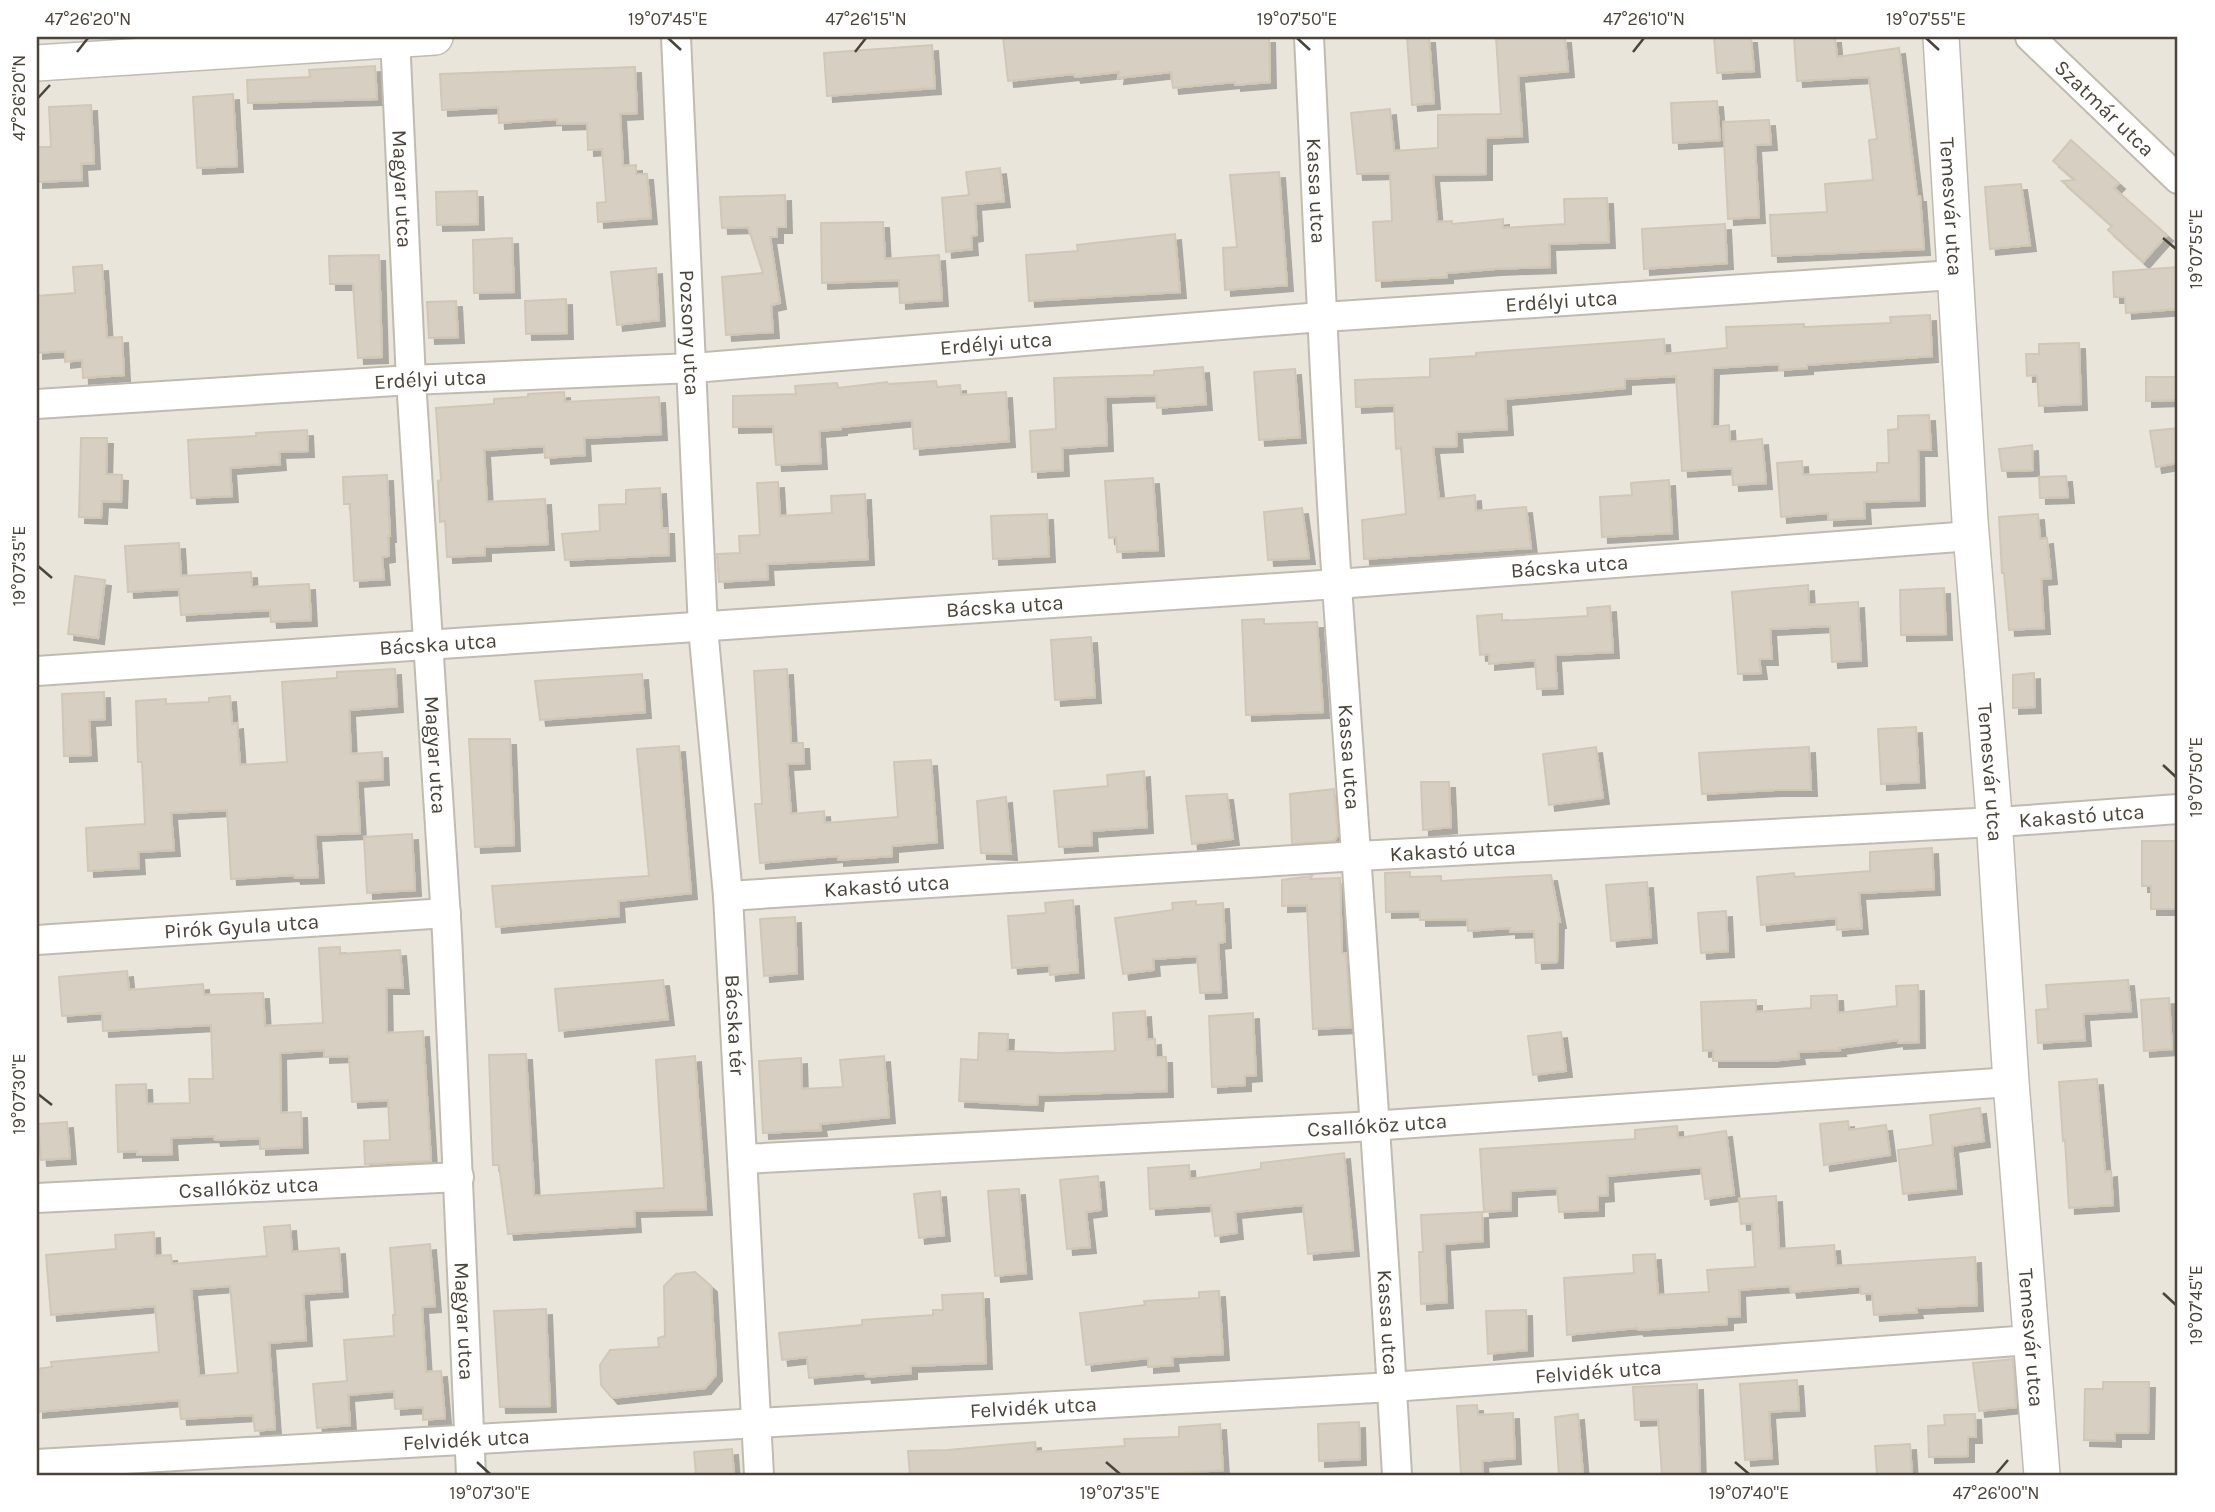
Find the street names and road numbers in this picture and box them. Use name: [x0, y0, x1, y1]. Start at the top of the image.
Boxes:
street label: Szatmár utca: [2049, 55, 2159, 162]
street label: Magyar utca: [387, 129, 417, 249]
street label: Kassa utca: [1302, 137, 1331, 244]
street label: Temesvár utca: [1935, 137, 1967, 277]
street label: Pozsony utca: [675, 269, 704, 396]
street label: Erdélyi utca: [1504, 285, 1618, 317]
street label: Erdélyi utca: [939, 327, 1053, 360]
street label: Erdélyi utca: [373, 365, 487, 394]
street label: Bácska utca: [1510, 550, 1629, 583]
street label: Bácska utca: [945, 590, 1064, 622]
street label: Bácska utca: [378, 628, 498, 660]
street label: Magyar utca: [420, 695, 451, 815]
street label: Temesvár utca: [1973, 702, 2007, 842]
street label: Kassa utca: [1333, 703, 1365, 811]
street label: Kakastó utca: [2018, 799, 2145, 833]
street label: Kakastó utca: [1389, 836, 1516, 866]
street label: Kakastó utca: [823, 870, 950, 902]
street label: Pirók Gyula utca: [163, 909, 320, 944]
street label: Bácska tér: [720, 974, 750, 1077]
street label: Csallóköz utca: [1307, 1109, 1448, 1142]
street label: Csallóköz utca: [178, 1172, 319, 1203]
street label: Magyar utca: [450, 1261, 479, 1381]
street label: Temesvár utca: [2014, 1268, 2049, 1408]
street label: Kassa utca: [1373, 1269, 1403, 1376]
street label: Felvidék utca: [1534, 1355, 1662, 1388]
street label: Felvidék utca: [969, 1392, 1098, 1423]
street label: Felvidék utca: [402, 1424, 530, 1455]

